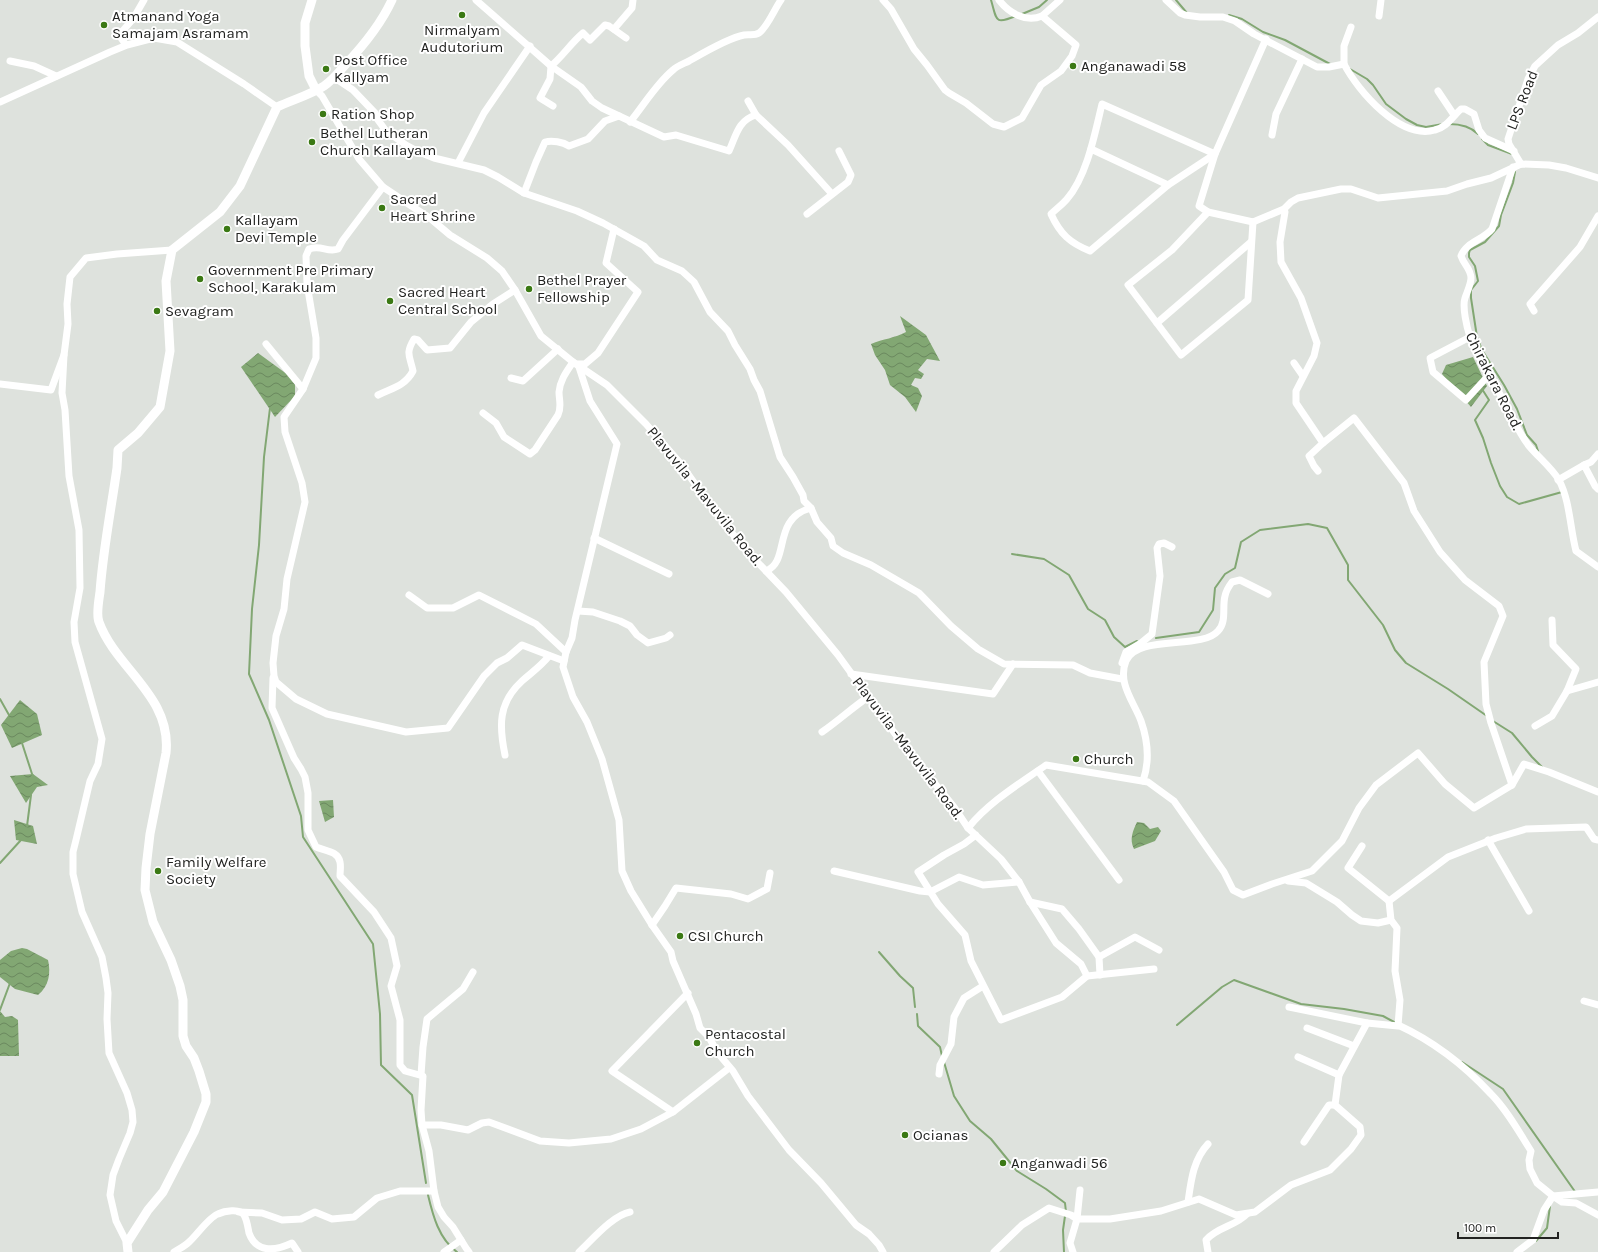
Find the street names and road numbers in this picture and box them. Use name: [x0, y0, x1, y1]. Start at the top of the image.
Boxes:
street label: LPS Road: [1502, 68, 1542, 132]
street label: Chirakara Road.: [1462, 329, 1527, 433]
street label: Plavuvila -Mavuvila Road.: [643, 423, 767, 569]
street label: Plavuvila -Mavuvila Road.: [849, 673, 968, 823]

